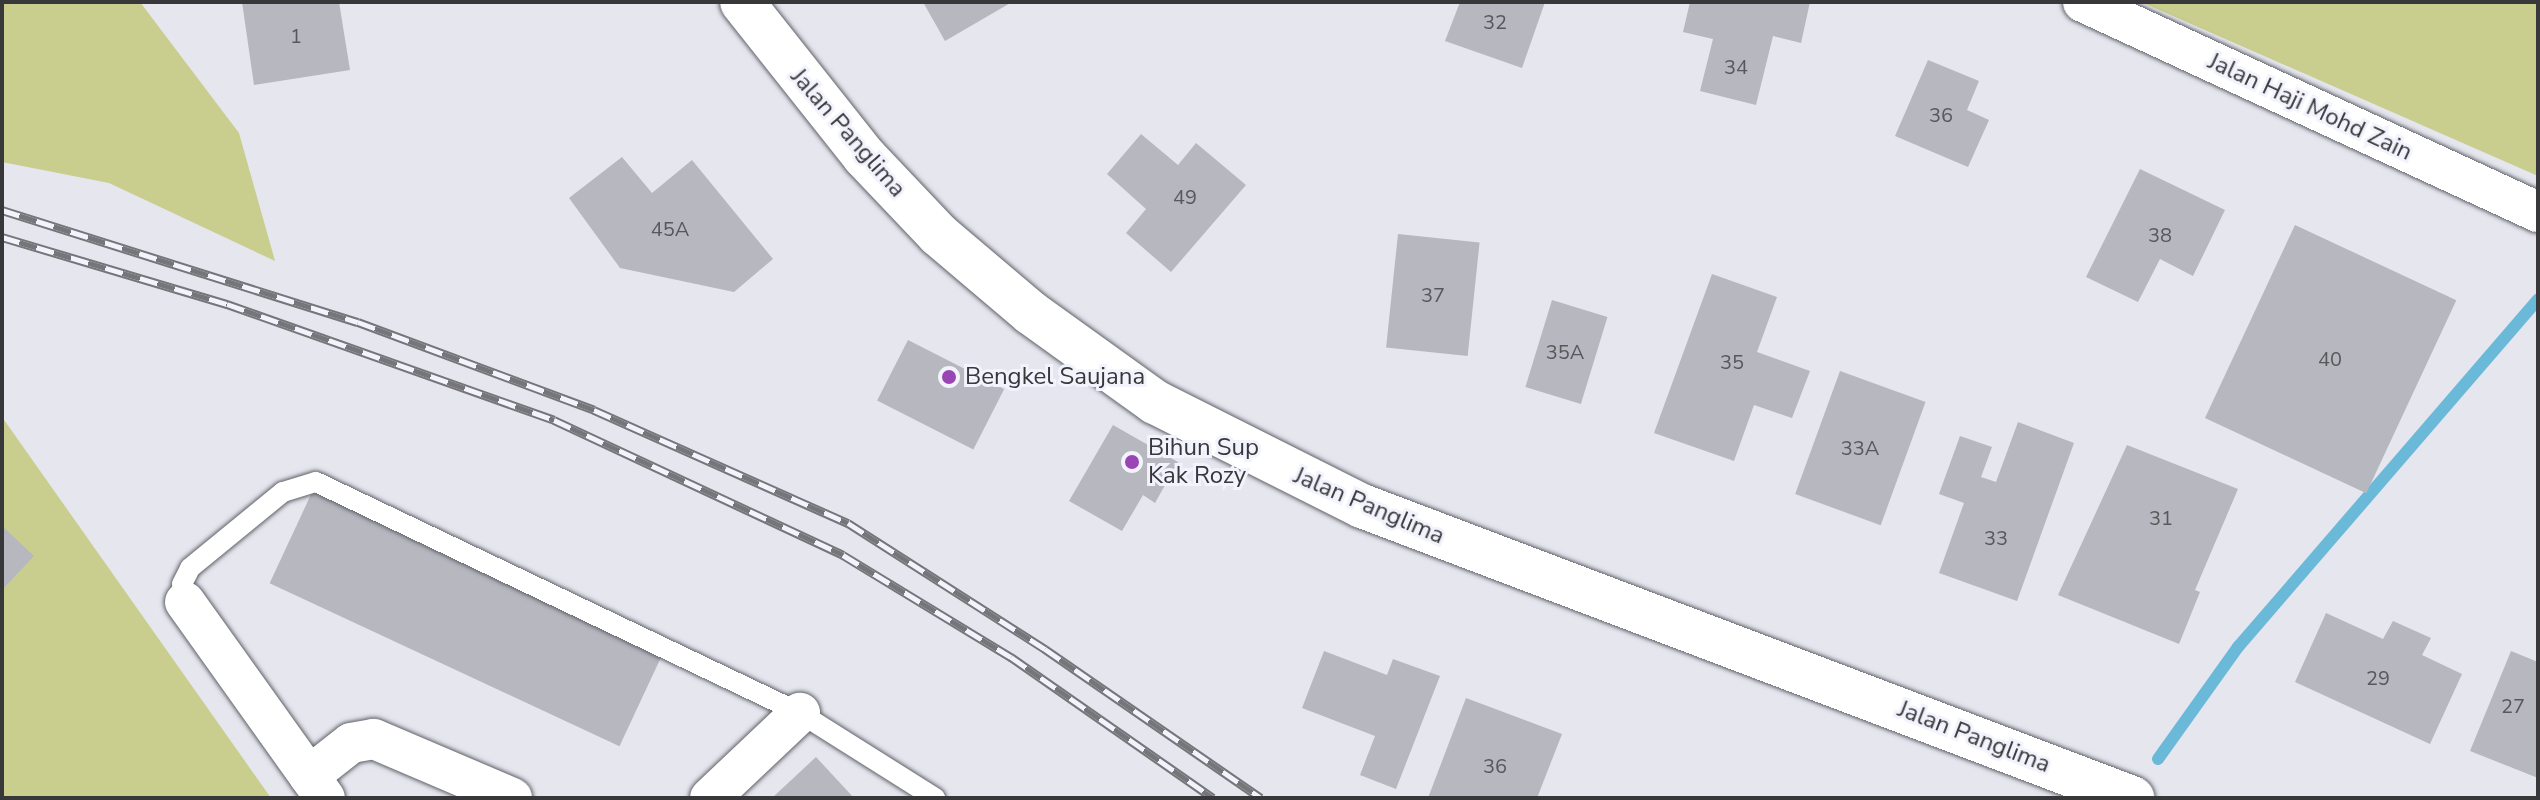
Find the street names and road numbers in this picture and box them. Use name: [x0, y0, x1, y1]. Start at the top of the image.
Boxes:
street label: Jalan Haji Mohd Zain: [2203, 47, 2417, 167]
street label: Jalan Panglima: [784, 63, 912, 203]
street label: Jalan Panglima: [1289, 461, 1449, 551]
street label: Jalan Panglima: [1894, 695, 2054, 779]

